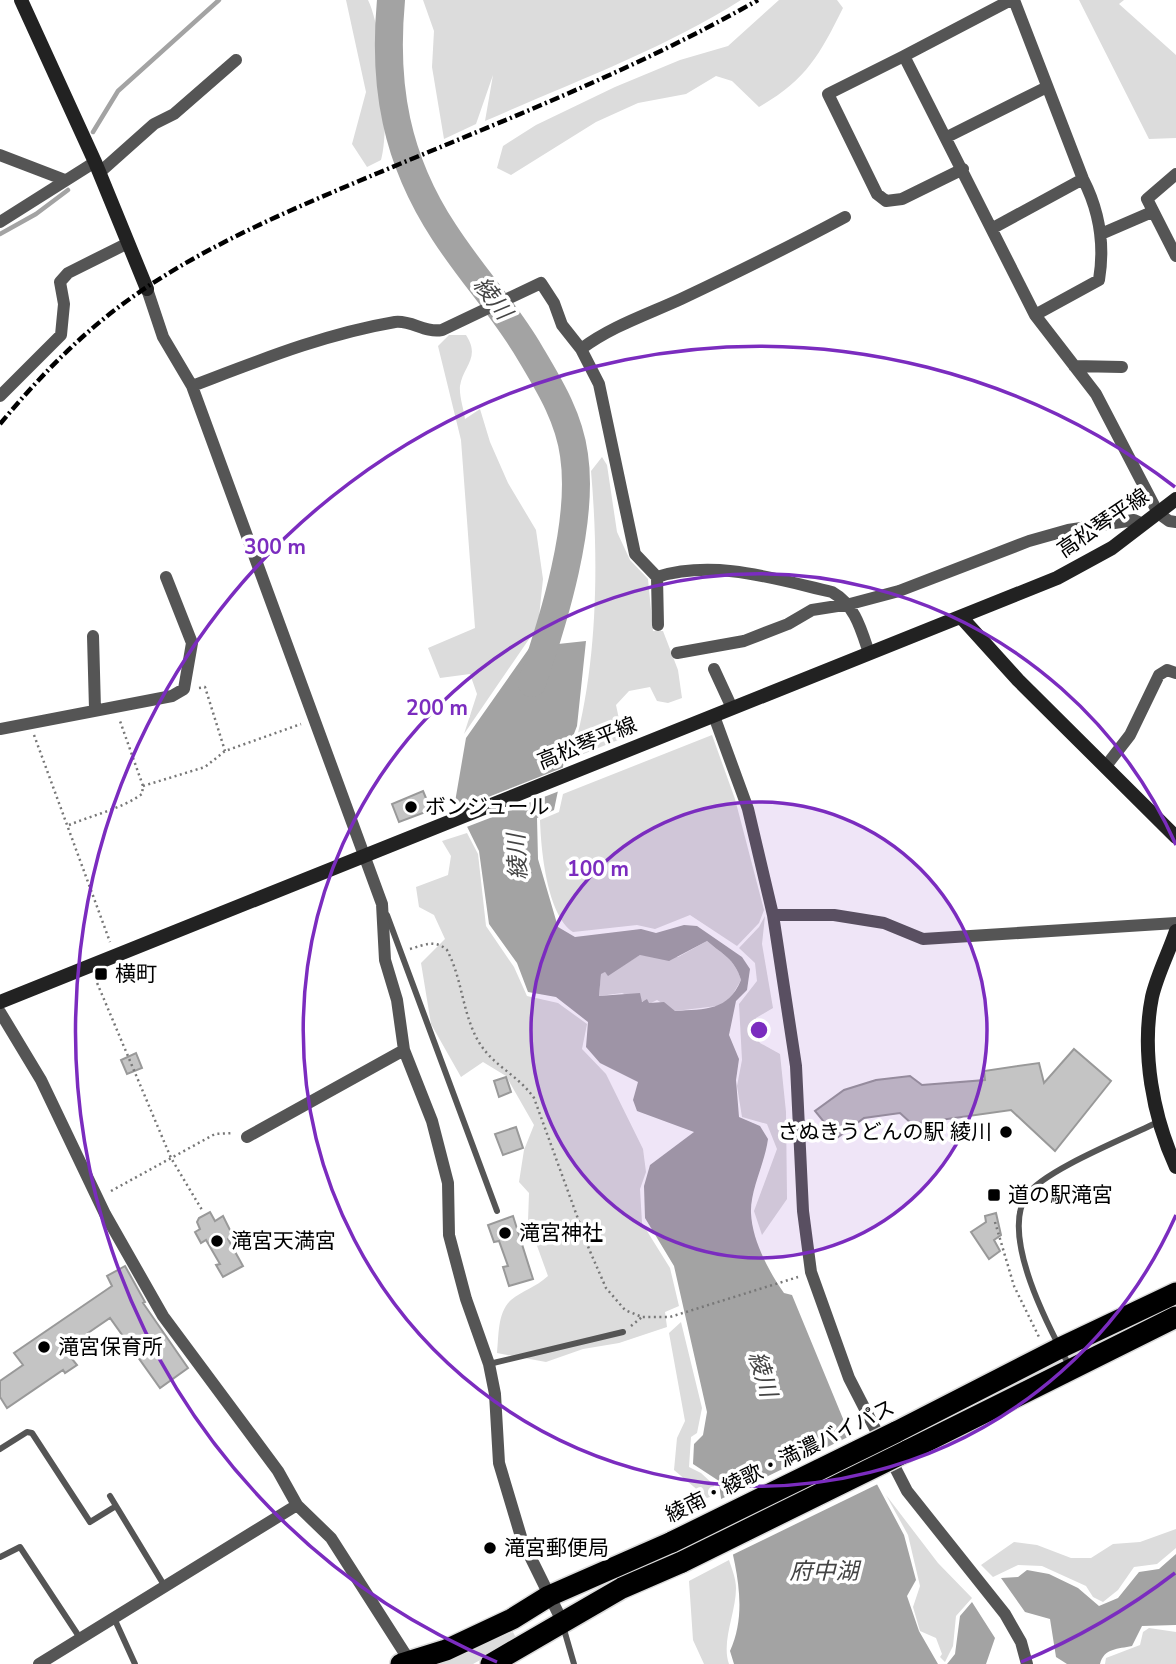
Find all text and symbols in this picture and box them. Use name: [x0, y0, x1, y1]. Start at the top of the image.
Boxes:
water label: 綾川: [466, 271, 521, 328]
street label: 高松琴平線: [1052, 482, 1154, 564]
text: 300 m: [244, 533, 306, 561]
text: 200 m: [406, 694, 468, 722]
street label: 高松琴平線: [533, 710, 641, 776]
place label: ボンジュール: [425, 793, 550, 821]
marker: ボンジュール: [403, 799, 419, 815]
water label: 綾川: [501, 830, 534, 881]
text: 100 m: [567, 855, 629, 883]
place label: 横町: [115, 960, 157, 988]
marker: 横町: [93, 966, 109, 982]
centre of rings: [747, 1018, 771, 1042]
place label: さぬきうどんの駅 綾川: [777, 1118, 992, 1146]
marker: さぬきうどんの駅 綾川: [998, 1124, 1014, 1140]
place label: 道の駅滝宮: [1008, 1181, 1113, 1209]
marker: 道の駅滝宮: [986, 1187, 1002, 1203]
place label: 滝宮神社: [519, 1219, 603, 1247]
marker: 滝宮神社: [497, 1225, 513, 1241]
place label: 滝宮天満宮: [231, 1227, 336, 1255]
marker: 滝宮天満宮: [209, 1233, 225, 1249]
place label: 滝宮保育所: [58, 1333, 163, 1361]
marker: 滝宮保育所: [36, 1339, 52, 1355]
water label: 綾川: [741, 1348, 785, 1404]
street label: 綾南・綾歌・満濃バイパス: [661, 1393, 899, 1529]
place label: 滝宮郵便局: [504, 1534, 609, 1562]
marker: 滝宮郵便局: [482, 1540, 498, 1556]
water label: 府中湖: [790, 1556, 862, 1587]

